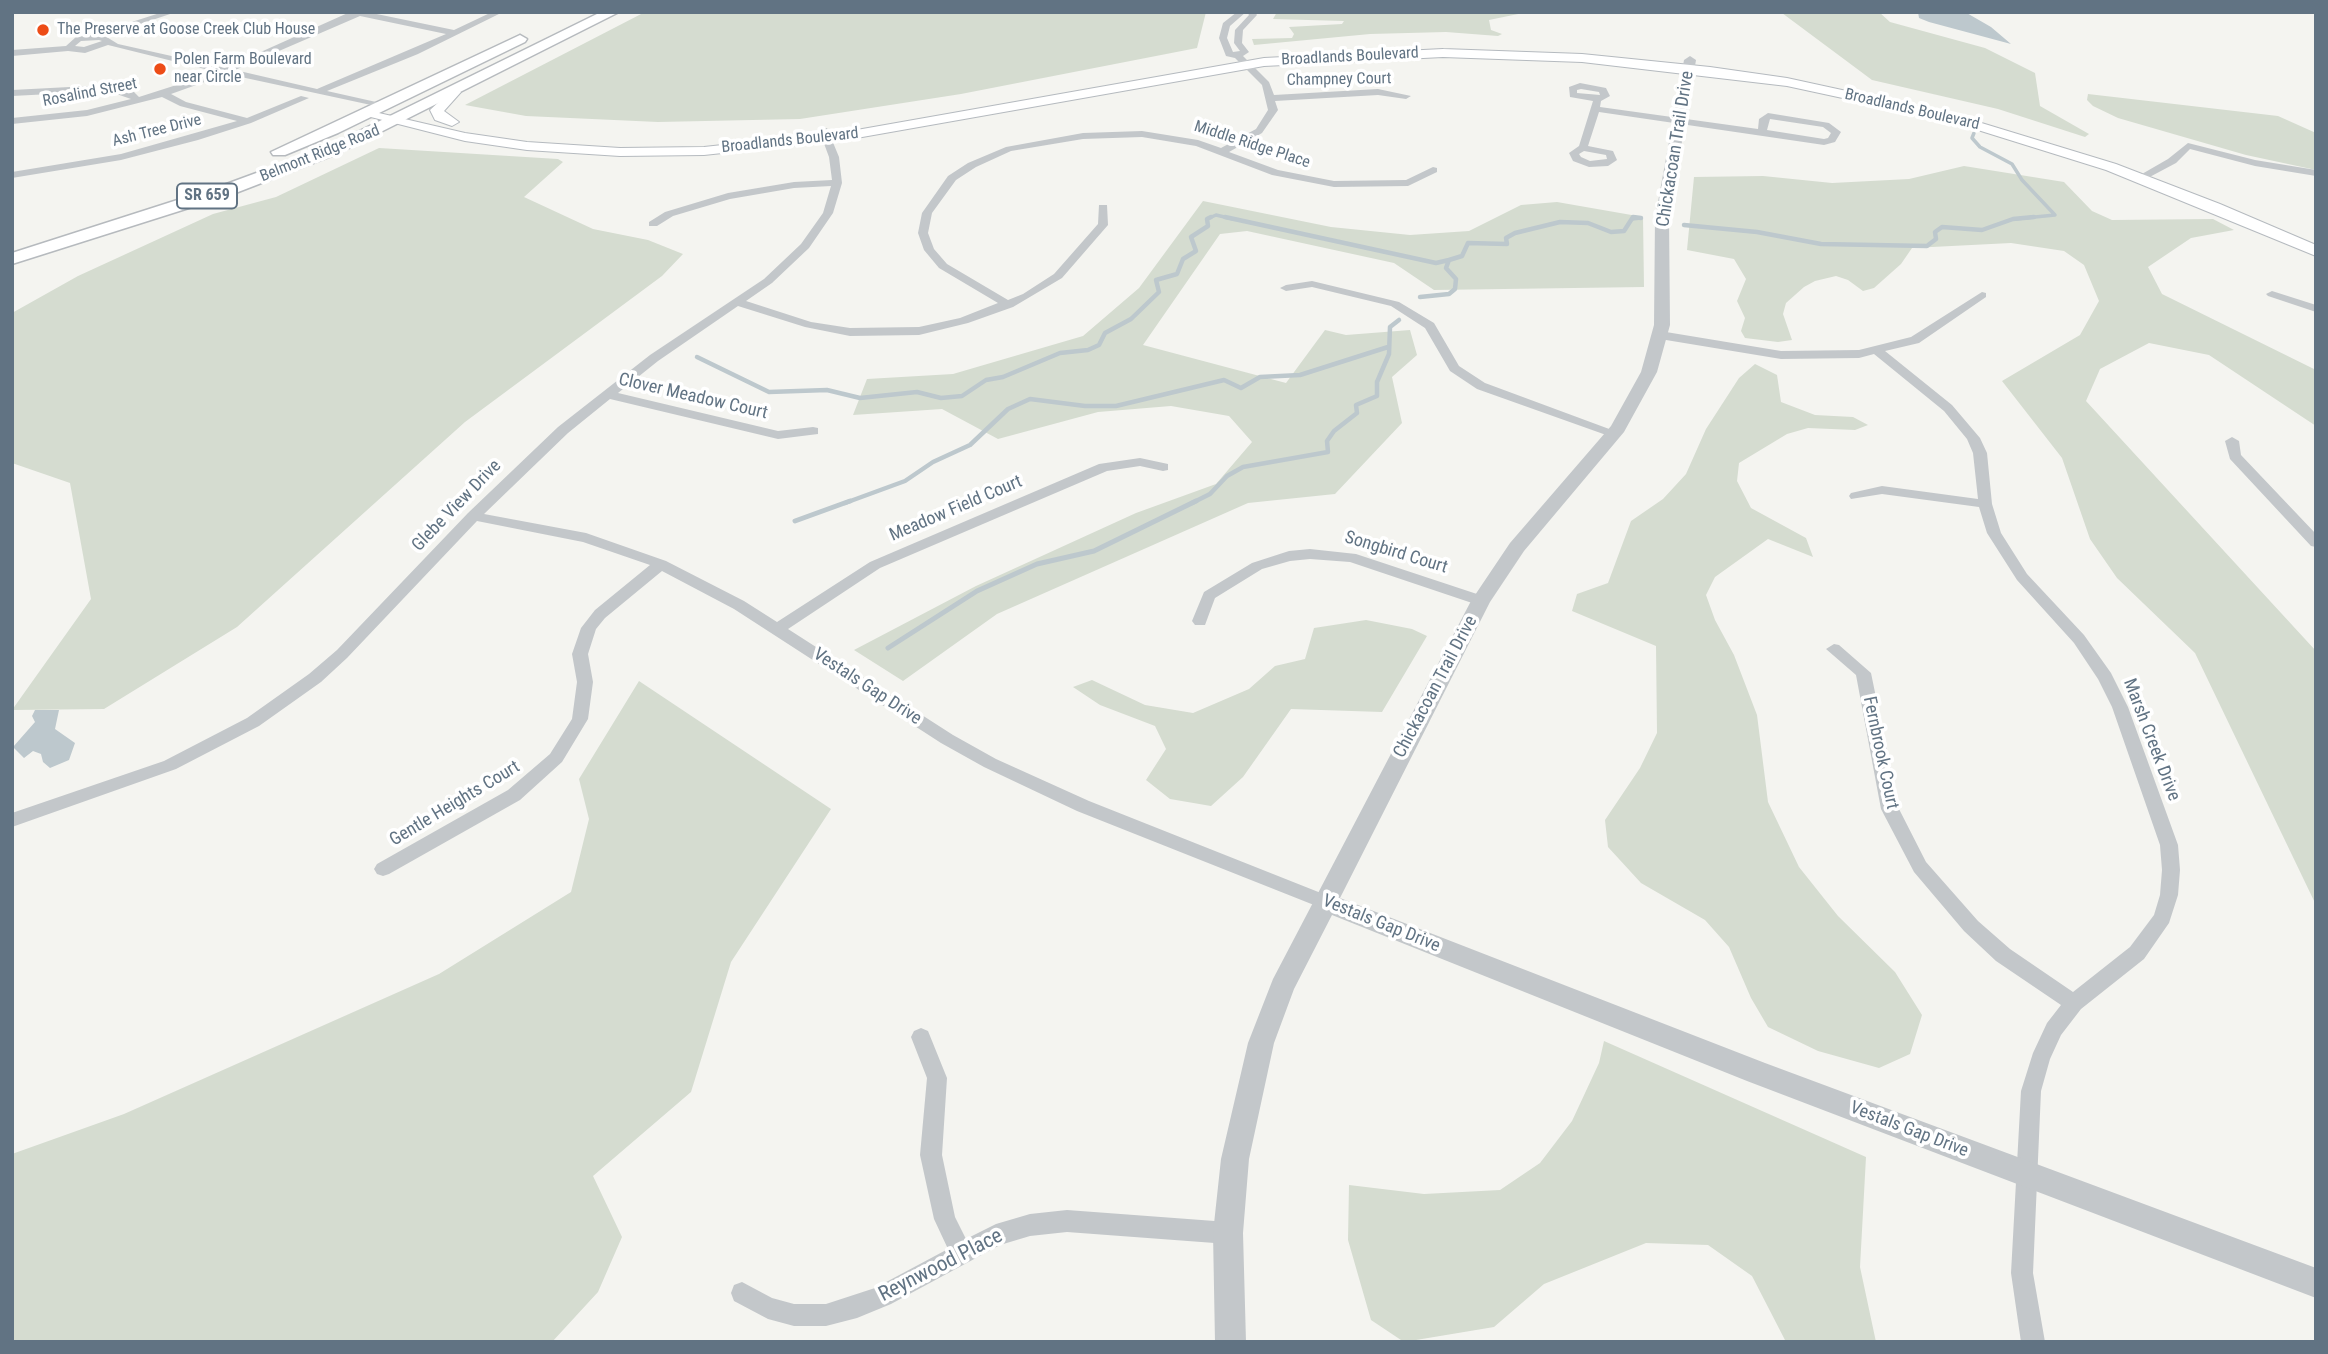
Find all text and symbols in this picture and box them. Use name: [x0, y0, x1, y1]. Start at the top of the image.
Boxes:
place label: The Preserve at Goose Creek Club House: [57, 20, 315, 40]
marker: The Preserve at Goose Creek Club House: [35, 22, 51, 38]
street label: Broadlands Boulevard: [1281, 44, 1419, 70]
place label: Polen Farm Boulevard near Circle: [174, 50, 312, 88]
marker: Polen Farm Boulevard near Circle: [152, 61, 168, 77]
street label: Champney Court: [1286, 69, 1392, 91]
street label: Chickacoan Trail Drive: [1653, 69, 1699, 229]
street label: Rosalind Street: [41, 74, 139, 112]
street label: Broadlands Boulevard: [1843, 85, 1981, 135]
street label: Ash Tree Drive: [111, 111, 203, 151]
street label: Middle Ridge Place: [1192, 117, 1312, 173]
street label: Belmont Ridge Road: [257, 121, 383, 187]
street label: Broadlands Boulevard: [721, 124, 859, 158]
road number: SR 659: [177, 184, 237, 208]
street label: Clover Meadow Court: [616, 369, 770, 425]
street label: Glebe View Drive: [408, 456, 506, 556]
street label: Meadow Field Court: [886, 471, 1026, 547]
street label: Songbird Court: [1342, 527, 1450, 579]
street label: Chickacoan Trail Drive: [1389, 612, 1483, 762]
street label: Vestals Gap Drive: [809, 644, 925, 730]
street label: Marsh Creek Drive: [2118, 676, 2184, 804]
street label: Fernbrook Court: [1858, 695, 1902, 811]
street label: Gentle Heights Court: [386, 757, 524, 851]
street label: Vestals Gap Drive: [1319, 891, 1443, 957]
street label: Vestals Gap Drive: [1847, 1098, 1971, 1162]
street label: Reynwood Place: [875, 1224, 1007, 1308]

